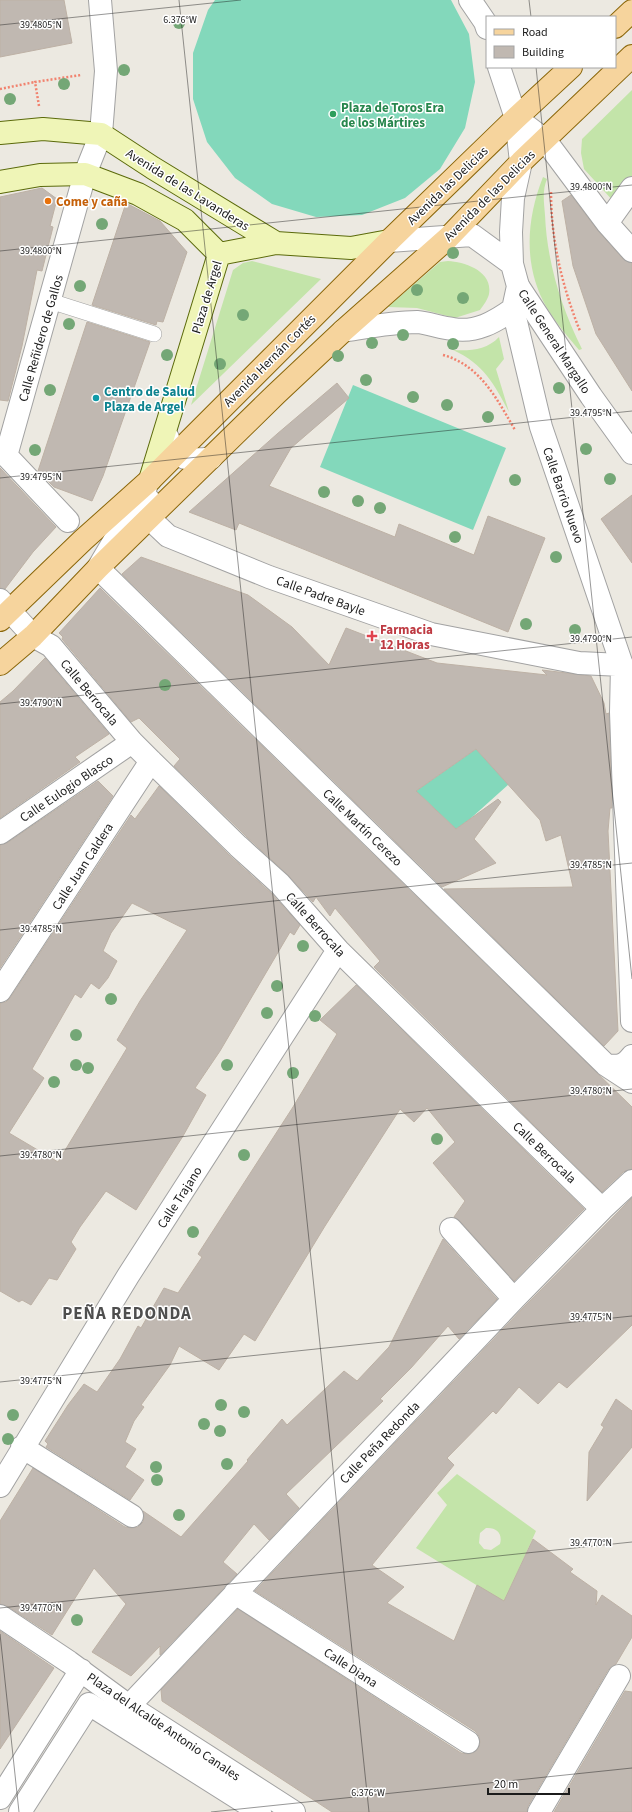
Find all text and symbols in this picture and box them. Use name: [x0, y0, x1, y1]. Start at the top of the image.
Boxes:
text: 6.376°W: [163, 13, 197, 27]
legend: [486, 16, 616, 68]
text: 39.4805°N: [20, 18, 62, 32]
text: Road: [522, 24, 548, 41]
text: Building: [522, 44, 564, 61]
place label: Plaza de Toros Era de los Mártires: [341, 99, 444, 132]
marker: Plaza de Toros Era de los Mártires: [328, 109, 338, 119]
street label: Avenida las Delicias: [403, 142, 493, 229]
street label: Avenida de las Lavanderas: [122, 144, 253, 236]
street label: Avenida de las Delicias: [440, 146, 540, 245]
text: 39.4800°N: [570, 180, 612, 194]
place label: Come y caña: [56, 193, 128, 211]
marker: Come y caña: [43, 196, 53, 206]
text: 39.4800°N: [20, 244, 62, 258]
street label: Plaza de Argel: [187, 259, 227, 336]
street label: Calle Reñidero de Gallos: [14, 272, 68, 404]
street label: Calle General Margallo: [514, 286, 595, 397]
street label: Avenida Hernán Cortés: [219, 310, 320, 411]
place label: Centro de Salud Plaza de Argel: [104, 383, 195, 416]
marker: Centro de Salud Plaza de Argel: [91, 393, 101, 403]
text: 39.4795°N: [570, 406, 612, 420]
street label: Calle Barrio Nuevo: [538, 445, 588, 546]
text: 39.4795°N: [20, 470, 62, 484]
street label: Calle Padre Bayle: [274, 571, 368, 620]
place label: Farmacia 12 Horas: [380, 621, 433, 654]
marker: Farmacia 12 Horas: [367, 631, 377, 641]
text: 39.4790°N: [570, 632, 612, 646]
street label: Calle Berrocala: [56, 655, 122, 730]
text: 39.4790°N: [20, 696, 62, 710]
street label: Calle Eulogio Blasco: [16, 751, 117, 827]
street label: Calle Martín Cerezo: [318, 785, 406, 871]
street label: Calle Juan Caldera: [48, 819, 118, 914]
text: 39.4785°N: [570, 858, 612, 872]
street label: Calle Berrocala: [281, 888, 349, 961]
text: 39.4785°N: [20, 922, 62, 936]
text: 39.4780°N: [570, 1084, 612, 1098]
street label: Calle Berrocala: [509, 1118, 580, 1188]
text: 39.4780°N: [20, 1148, 62, 1162]
street label: Calle Trajano: [153, 1163, 207, 1232]
district label: PEÑA REDONDA: [62, 1302, 192, 1326]
text: 39.4775°N: [570, 1310, 612, 1324]
text: 39.4775°N: [20, 1374, 62, 1388]
street label: Calle Peña Redonda: [336, 1397, 424, 1488]
text: 39.4770°N: [570, 1536, 612, 1550]
text: 39.4770°N: [20, 1601, 62, 1615]
street label: Calle Diana: [320, 1644, 381, 1692]
street label: Plaza del Alcalde Antonio Canales: [83, 1669, 244, 1785]
scale bar: [488, 1770, 569, 1796]
text: 20 m: [494, 1776, 518, 1793]
text: 6.376°W: [351, 1786, 385, 1800]

